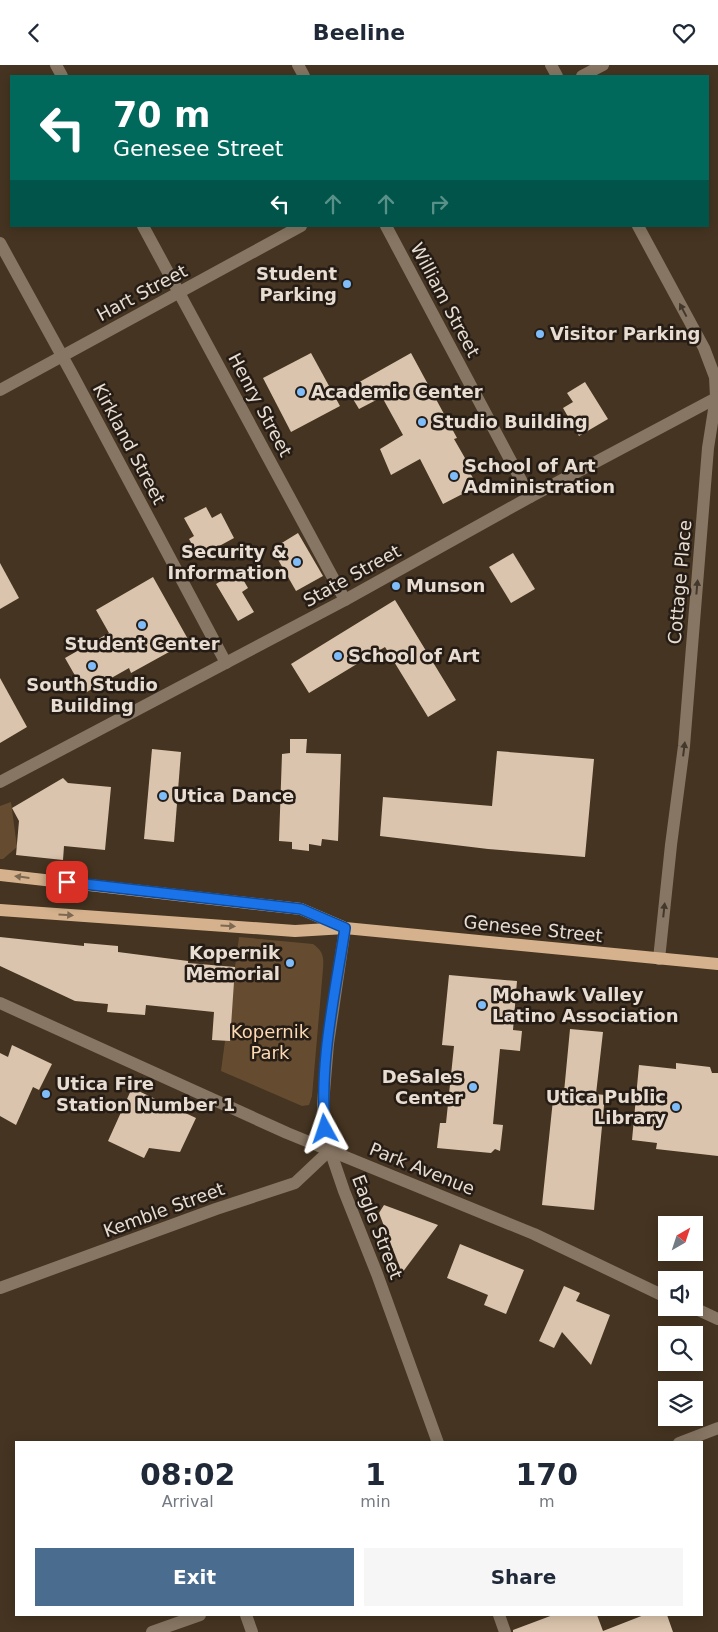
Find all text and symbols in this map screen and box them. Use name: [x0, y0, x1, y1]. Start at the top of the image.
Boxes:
icon: back: [20, 19, 48, 47]
icon: heart: [670, 19, 698, 47]
text: Beeline: [313, 20, 405, 45]
icon: left: [30, 95, 95, 160]
text: 70 m: [113, 95, 210, 135]
text: Genesee Street: [113, 136, 283, 161]
icon: left: [266, 190, 294, 218]
icon: ahead: [319, 190, 347, 218]
icon: ahead: [372, 190, 400, 218]
icon: right: [425, 190, 453, 218]
street label: William Street: [407, 239, 484, 360]
street label: Hart Street: [93, 260, 191, 325]
place label: Student Parking: [256, 263, 337, 305]
marker: Student Parking: [341, 278, 353, 290]
one-way arrow: [679, 303, 687, 318]
place label: Visitor Parking: [550, 323, 700, 344]
marker: Visitor Parking: [534, 328, 546, 340]
street label: Henry Street: [224, 349, 297, 460]
street label: Kirkland Street: [89, 380, 170, 508]
place label: Academic Center: [311, 381, 483, 402]
marker: Academic Center: [295, 386, 307, 398]
place label: Studio Building: [432, 411, 588, 432]
marker: Studio Building: [416, 416, 428, 428]
place label: School of Art Administration: [464, 455, 615, 497]
marker: School of Art Administration: [448, 470, 460, 482]
street label: Cottage Place: [664, 519, 695, 645]
street label: State Street: [299, 540, 404, 611]
place label: Security & Information: [168, 541, 287, 583]
marker: Security & Information: [291, 556, 303, 568]
place label: Munson: [406, 575, 485, 596]
one-way arrow: [693, 579, 701, 595]
marker: Munson: [390, 580, 402, 592]
marker: Student Center: [136, 619, 148, 631]
place label: Student Center: [64, 633, 220, 654]
place label: School of Art: [348, 645, 480, 666]
marker: School of Art: [332, 650, 344, 662]
marker: South Studio Building: [86, 660, 98, 672]
place label: South Studio Building: [26, 674, 158, 716]
one-way arrow: [680, 740, 688, 756]
place label: Utica Dance: [173, 785, 294, 806]
marker: Utica Dance: [157, 790, 169, 802]
pin: [46, 861, 88, 903]
icon: arrive: [53, 868, 81, 896]
one-way arrow: [14, 873, 30, 881]
one-way arrow: [660, 902, 668, 918]
one-way arrow: [58, 911, 74, 919]
street label: Genesee Street: [463, 911, 603, 946]
one-way arrow: [220, 923, 236, 931]
place label: Kopernik Memorial: [185, 942, 281, 984]
marker: Kopernik Memorial: [284, 957, 296, 969]
place label: Mohawk Valley Latino Association: [492, 984, 679, 1026]
marker: Mohawk Valley Latino Association: [476, 999, 488, 1011]
park label: Kopernik Park: [231, 1021, 310, 1063]
place label: DeSales Center: [382, 1066, 463, 1108]
place label: Utica Fire Station Number 1: [56, 1073, 235, 1115]
marker: DeSales Center: [467, 1081, 479, 1093]
place label: Utica Public Library: [546, 1086, 666, 1128]
marker: Utica Fire Station Number 1: [40, 1088, 52, 1100]
marker: Utica Public Library: [670, 1101, 682, 1113]
position arrow: [298, 1102, 350, 1154]
street label: Park Avenue: [367, 1138, 478, 1199]
street label: Eagle Street: [348, 1172, 407, 1282]
street label: Kemble Street: [100, 1178, 227, 1241]
north arrow: [658, 1216, 702, 1261]
map controls: [658, 1216, 703, 1426]
button: sound: [658, 1271, 703, 1316]
button: search: [658, 1326, 703, 1371]
button: layers: [658, 1381, 703, 1426]
text: 08:02: [140, 1457, 235, 1492]
text: 1: [365, 1457, 386, 1492]
text: 170: [515, 1457, 578, 1492]
text: Arrival: [162, 1492, 214, 1511]
text: min: [360, 1492, 391, 1511]
text: m: [539, 1492, 555, 1511]
button: Exit: [35, 1548, 354, 1606]
button: Share: [364, 1548, 683, 1606]

